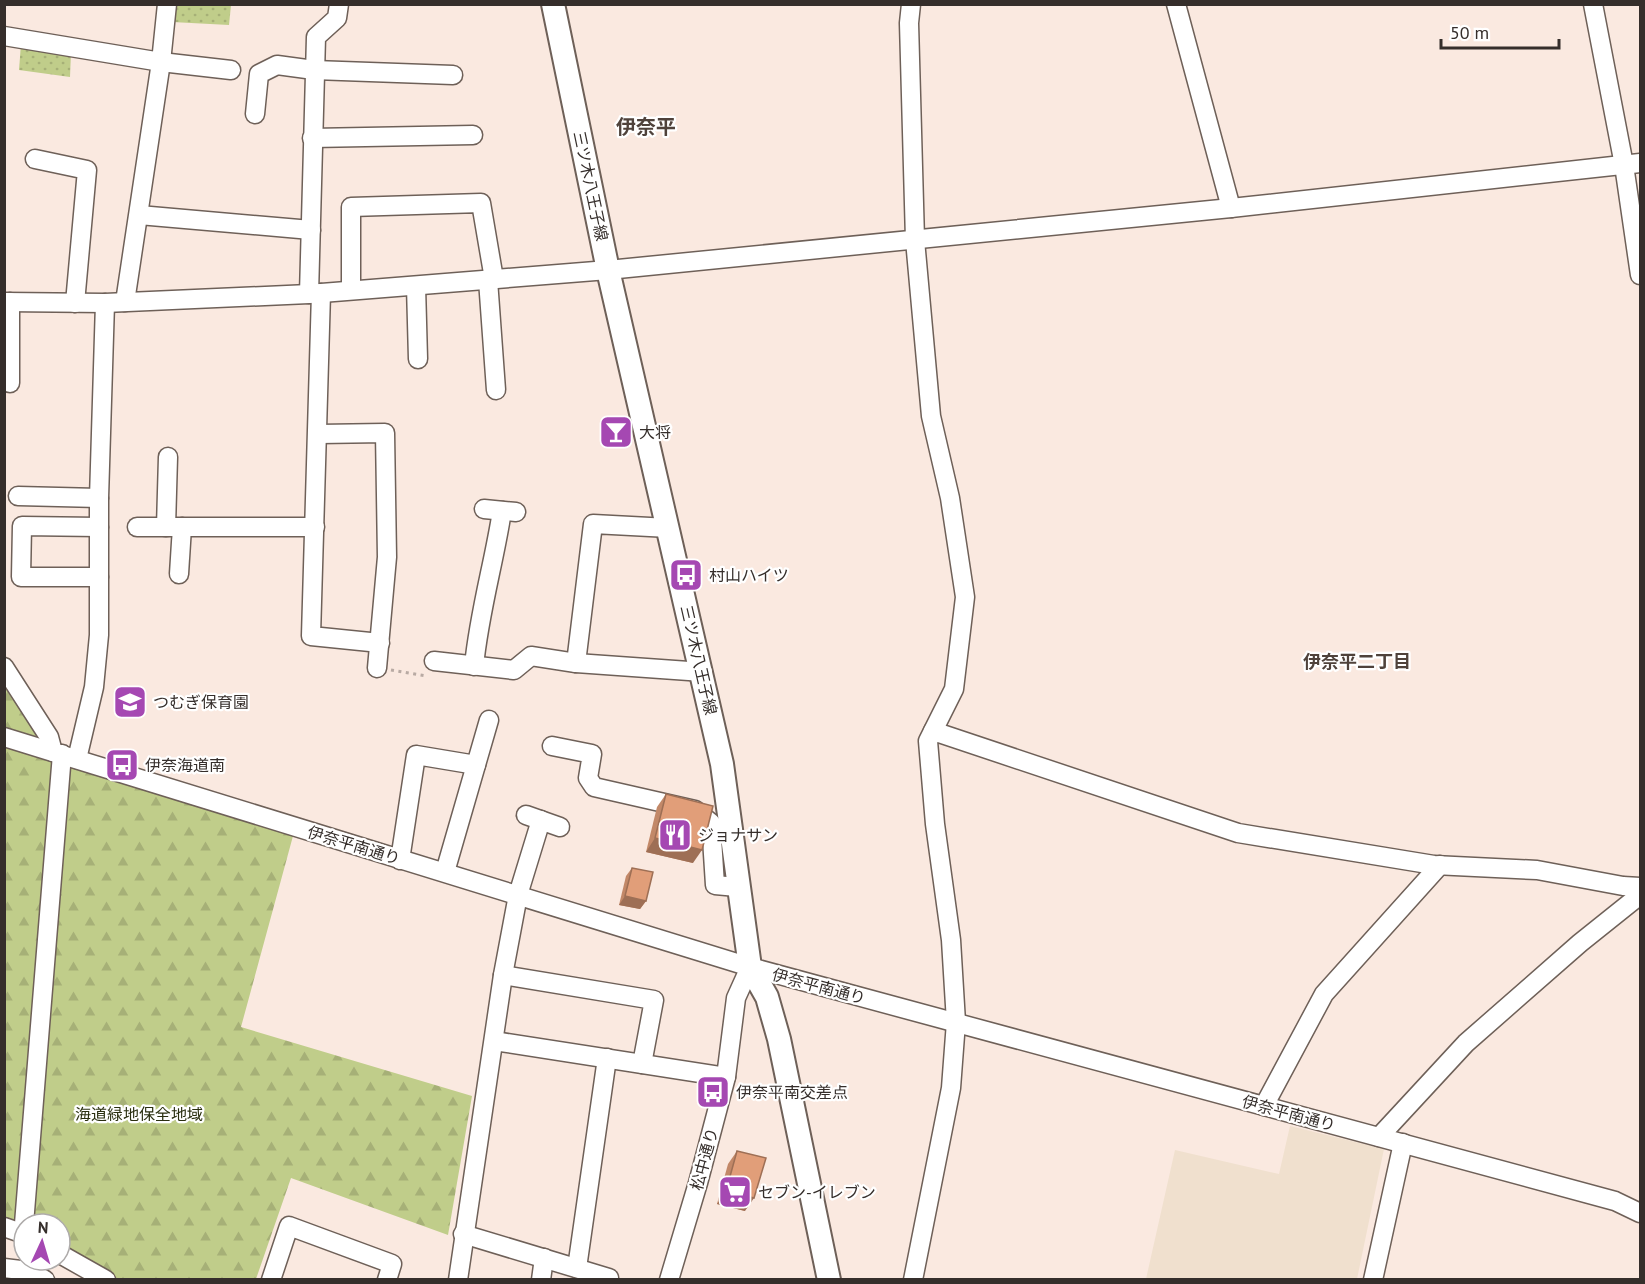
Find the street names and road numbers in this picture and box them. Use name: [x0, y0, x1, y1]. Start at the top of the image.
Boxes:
street label: 三ツ木八王子線: [570, 129, 612, 243]
street label: 三ツ木八王子線: [677, 603, 721, 717]
street label: 伊奈平南通り: [305, 821, 403, 869]
street label: 伊奈平南通り: [770, 964, 868, 1008]
street label: 伊奈平南通り: [1240, 1091, 1338, 1135]
street label: 松中通り: [686, 1125, 722, 1193]

